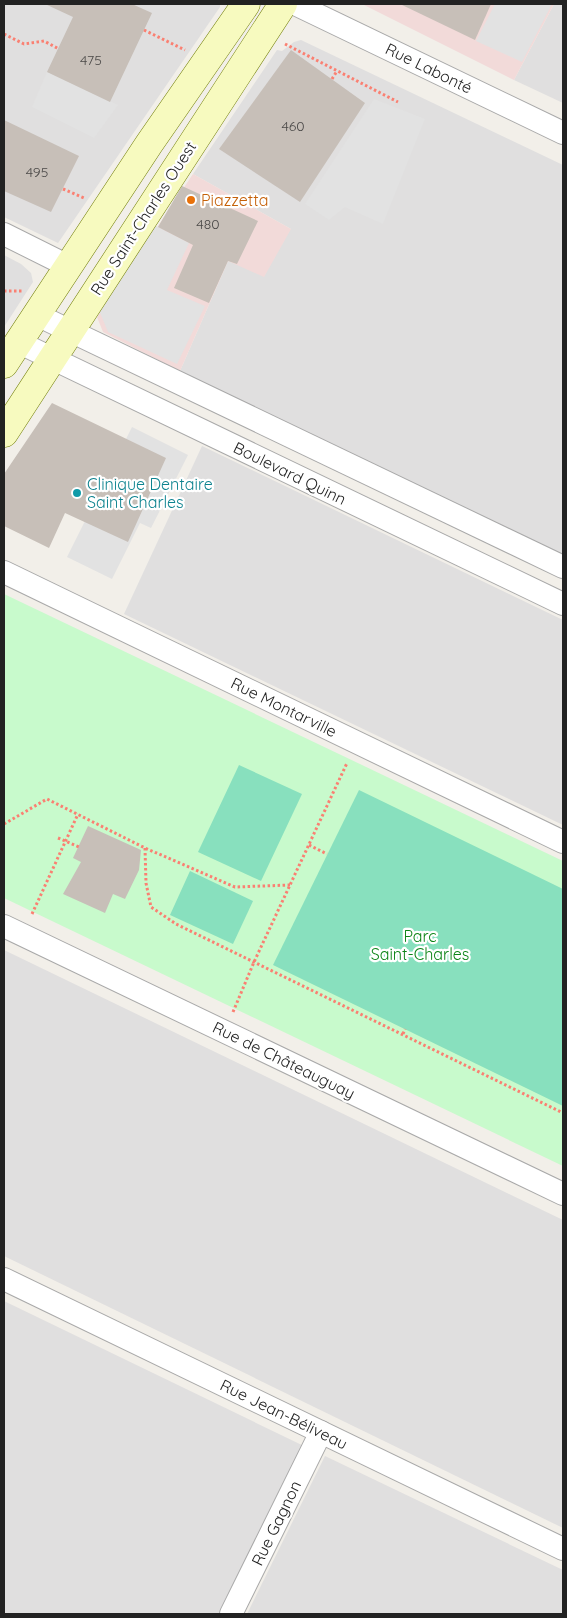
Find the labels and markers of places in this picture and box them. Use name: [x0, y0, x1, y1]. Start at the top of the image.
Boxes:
place label: Piazzetta: [201, 190, 268, 210]
marker: Piazzetta: [185, 194, 197, 206]
place label: Clinique Dentaire Saint Charles: [87, 474, 213, 512]
marker: Clinique Dentaire Saint Charles: [71, 487, 83, 499]

